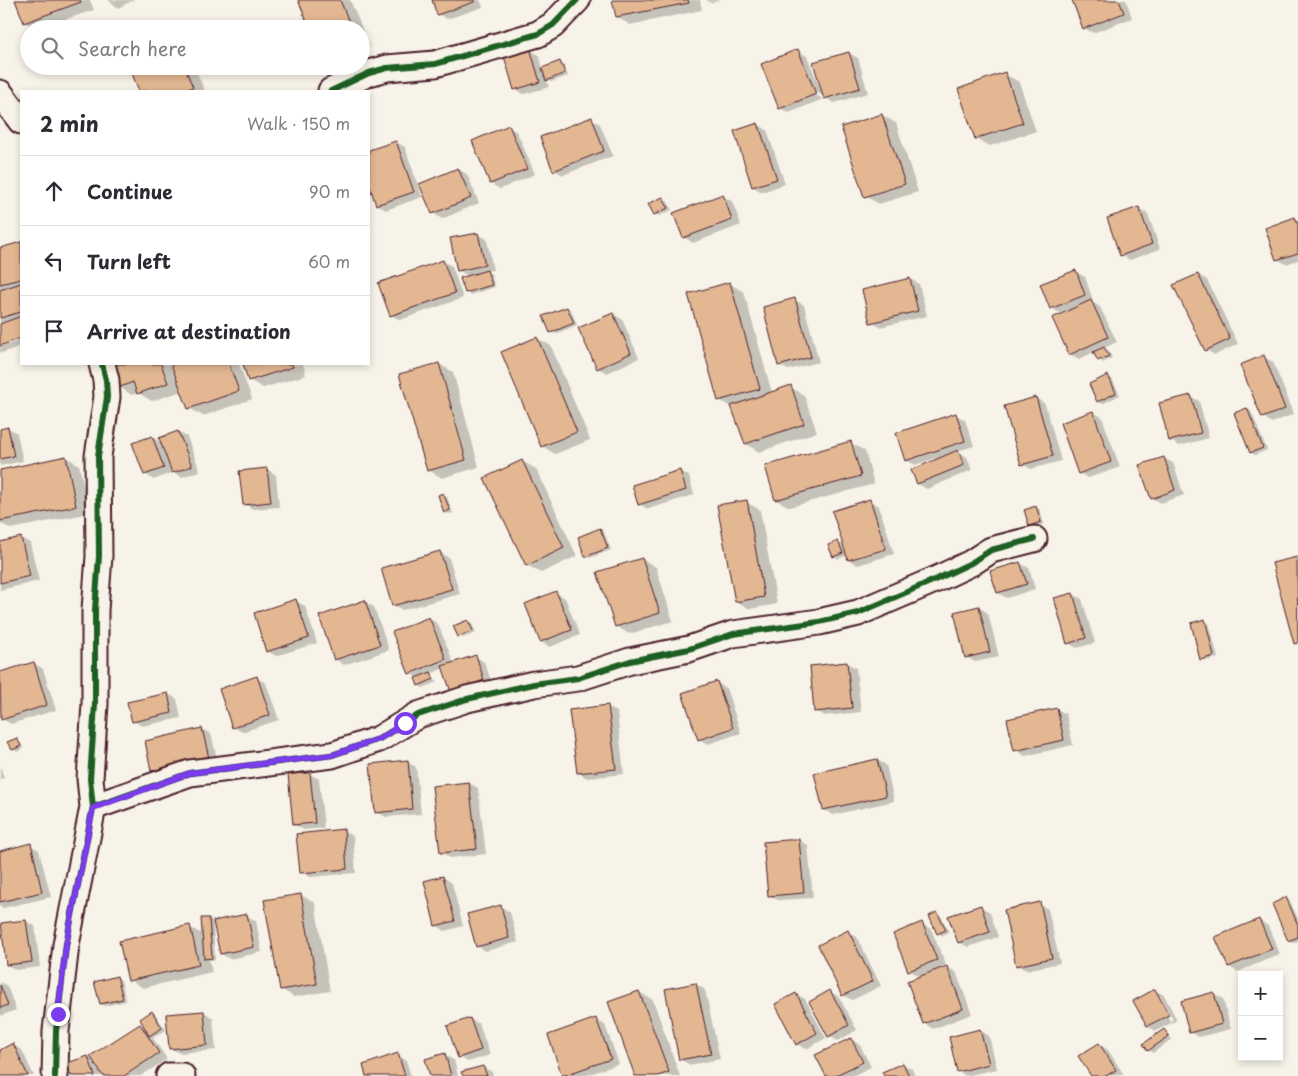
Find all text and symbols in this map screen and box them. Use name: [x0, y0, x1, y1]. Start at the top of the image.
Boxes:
search box: [20, 20, 370, 75]
icon: search: [38, 34, 66, 62]
text: Search here: [78, 34, 187, 62]
text: 2 min: [40, 107, 99, 139]
text: Walk · 150 m: [247, 111, 350, 135]
icon: ahead: [40, 177, 68, 205]
text: Continue: [87, 177, 173, 205]
text: 90 m: [309, 179, 350, 203]
icon: left: [40, 247, 68, 275]
text: Turn left: [87, 247, 171, 275]
text: 60 m: [308, 249, 350, 273]
icon: arrive: [40, 317, 68, 345]
text: Arrive at destination: [87, 317, 291, 345]
route start: [394, 712, 417, 735]
map controls: [1238, 971, 1283, 1061]
button: +: [1238, 971, 1283, 1016]
route end: [47, 1003, 70, 1026]
button: −: [1238, 1016, 1283, 1061]

